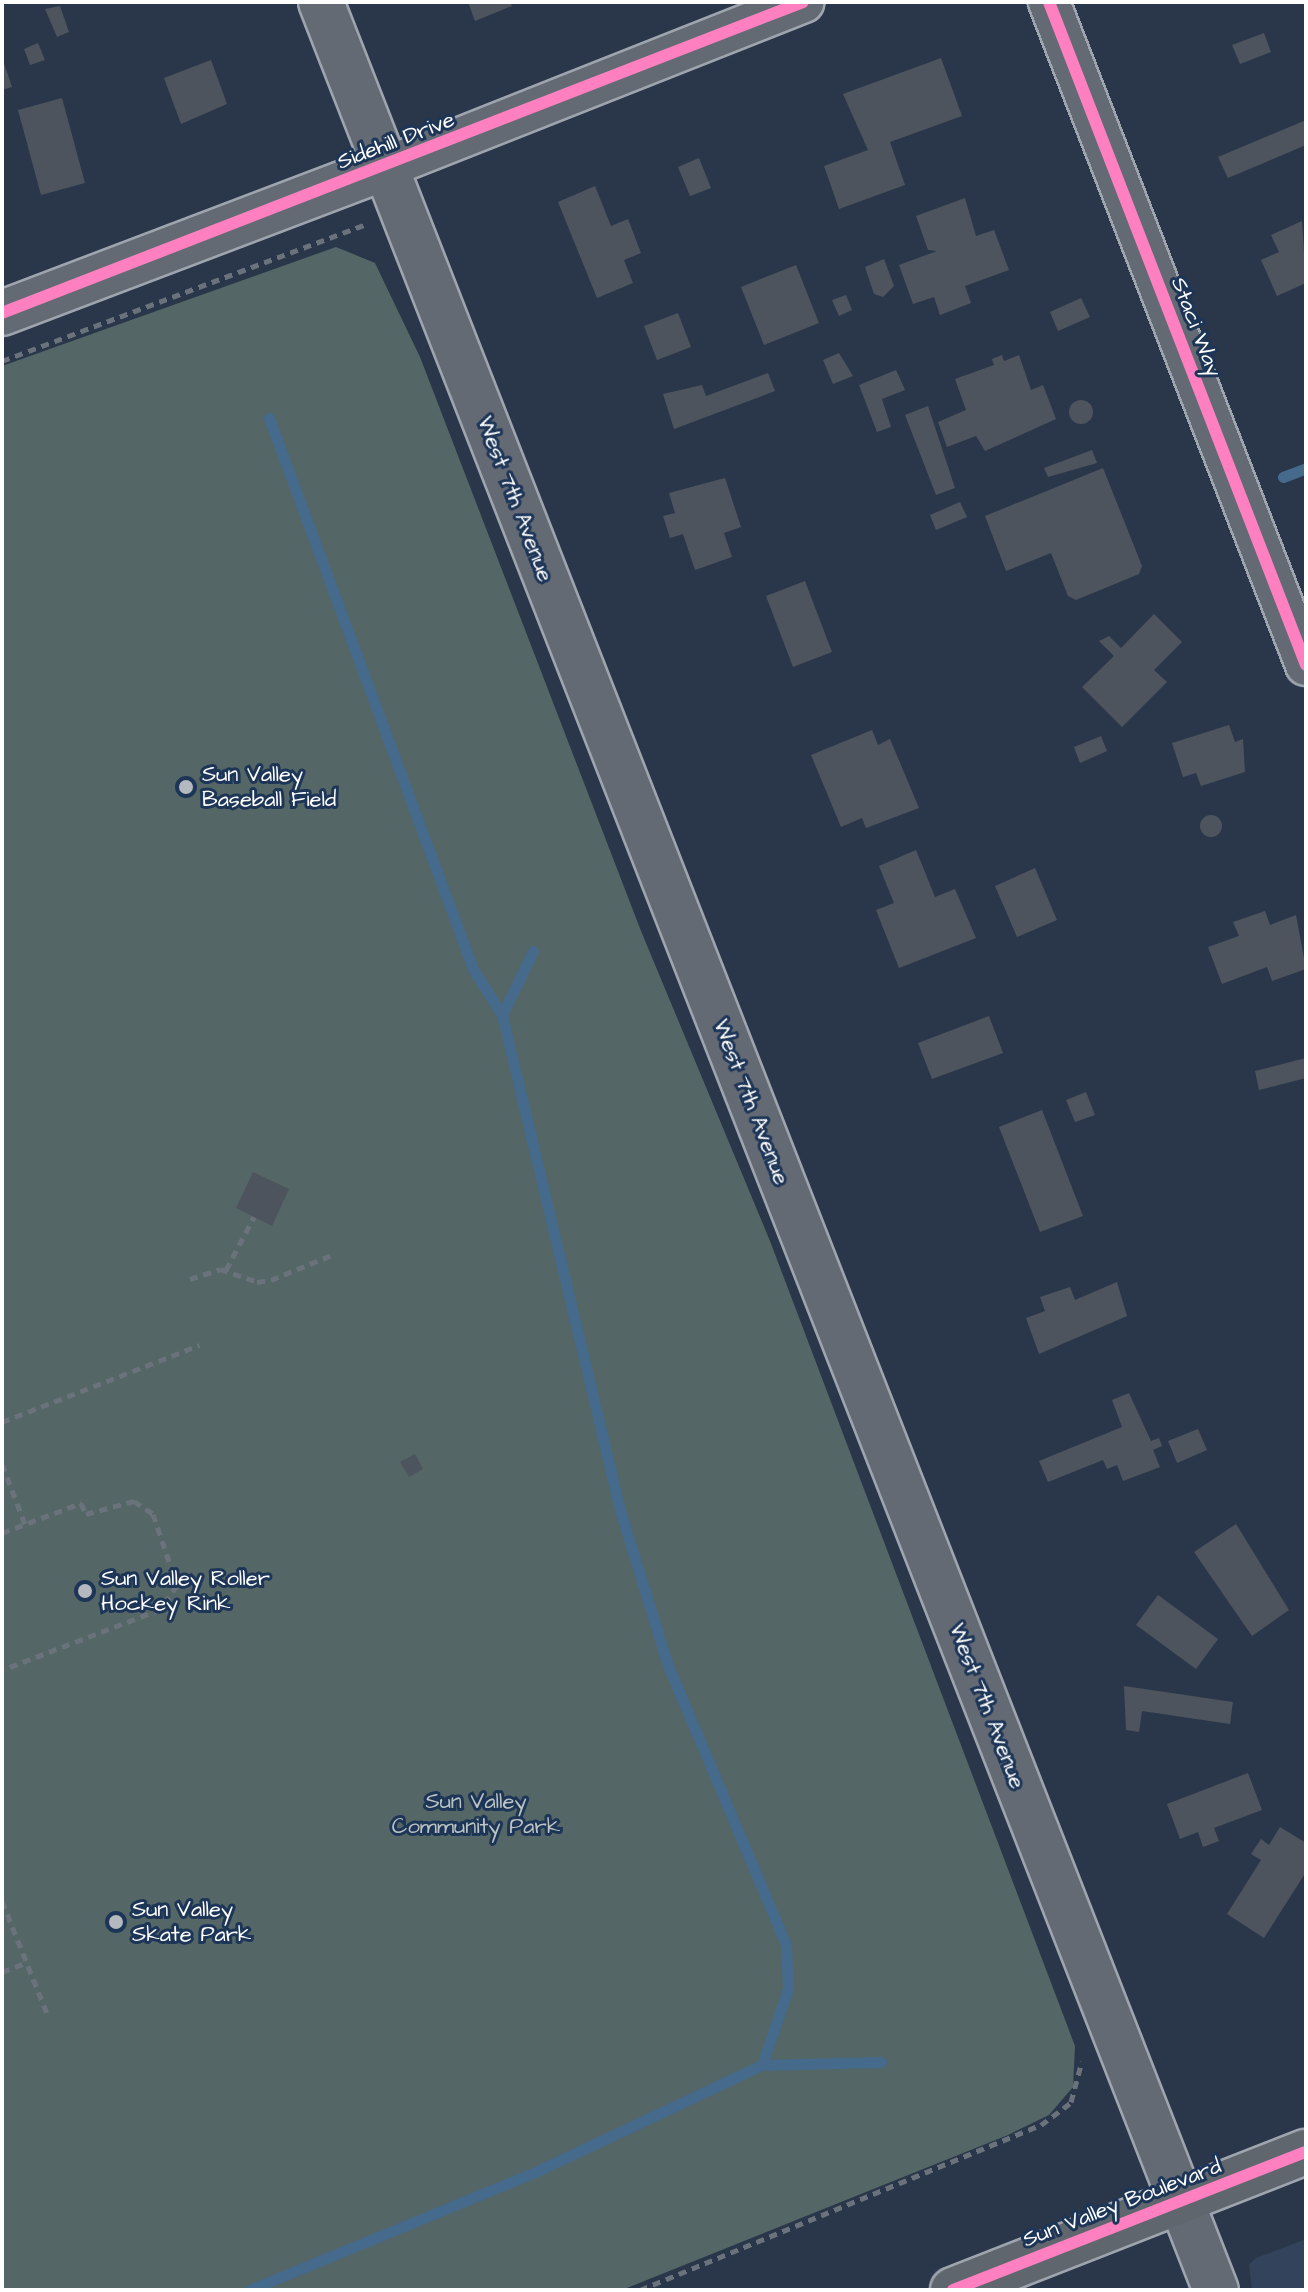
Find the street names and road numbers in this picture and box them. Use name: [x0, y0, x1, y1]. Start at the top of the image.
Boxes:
street label: Sidehill Drive: [334, 107, 458, 175]
street label: Staci Way: [1165, 274, 1227, 380]
street label: West 7th Avenue: [471, 413, 559, 585]
street label: West 7th Avenue: [707, 1016, 795, 1188]
street label: West 7th Avenue: [943, 1620, 1031, 1792]
street label: Sun Valley Boulevard: [1019, 2153, 1225, 2253]

